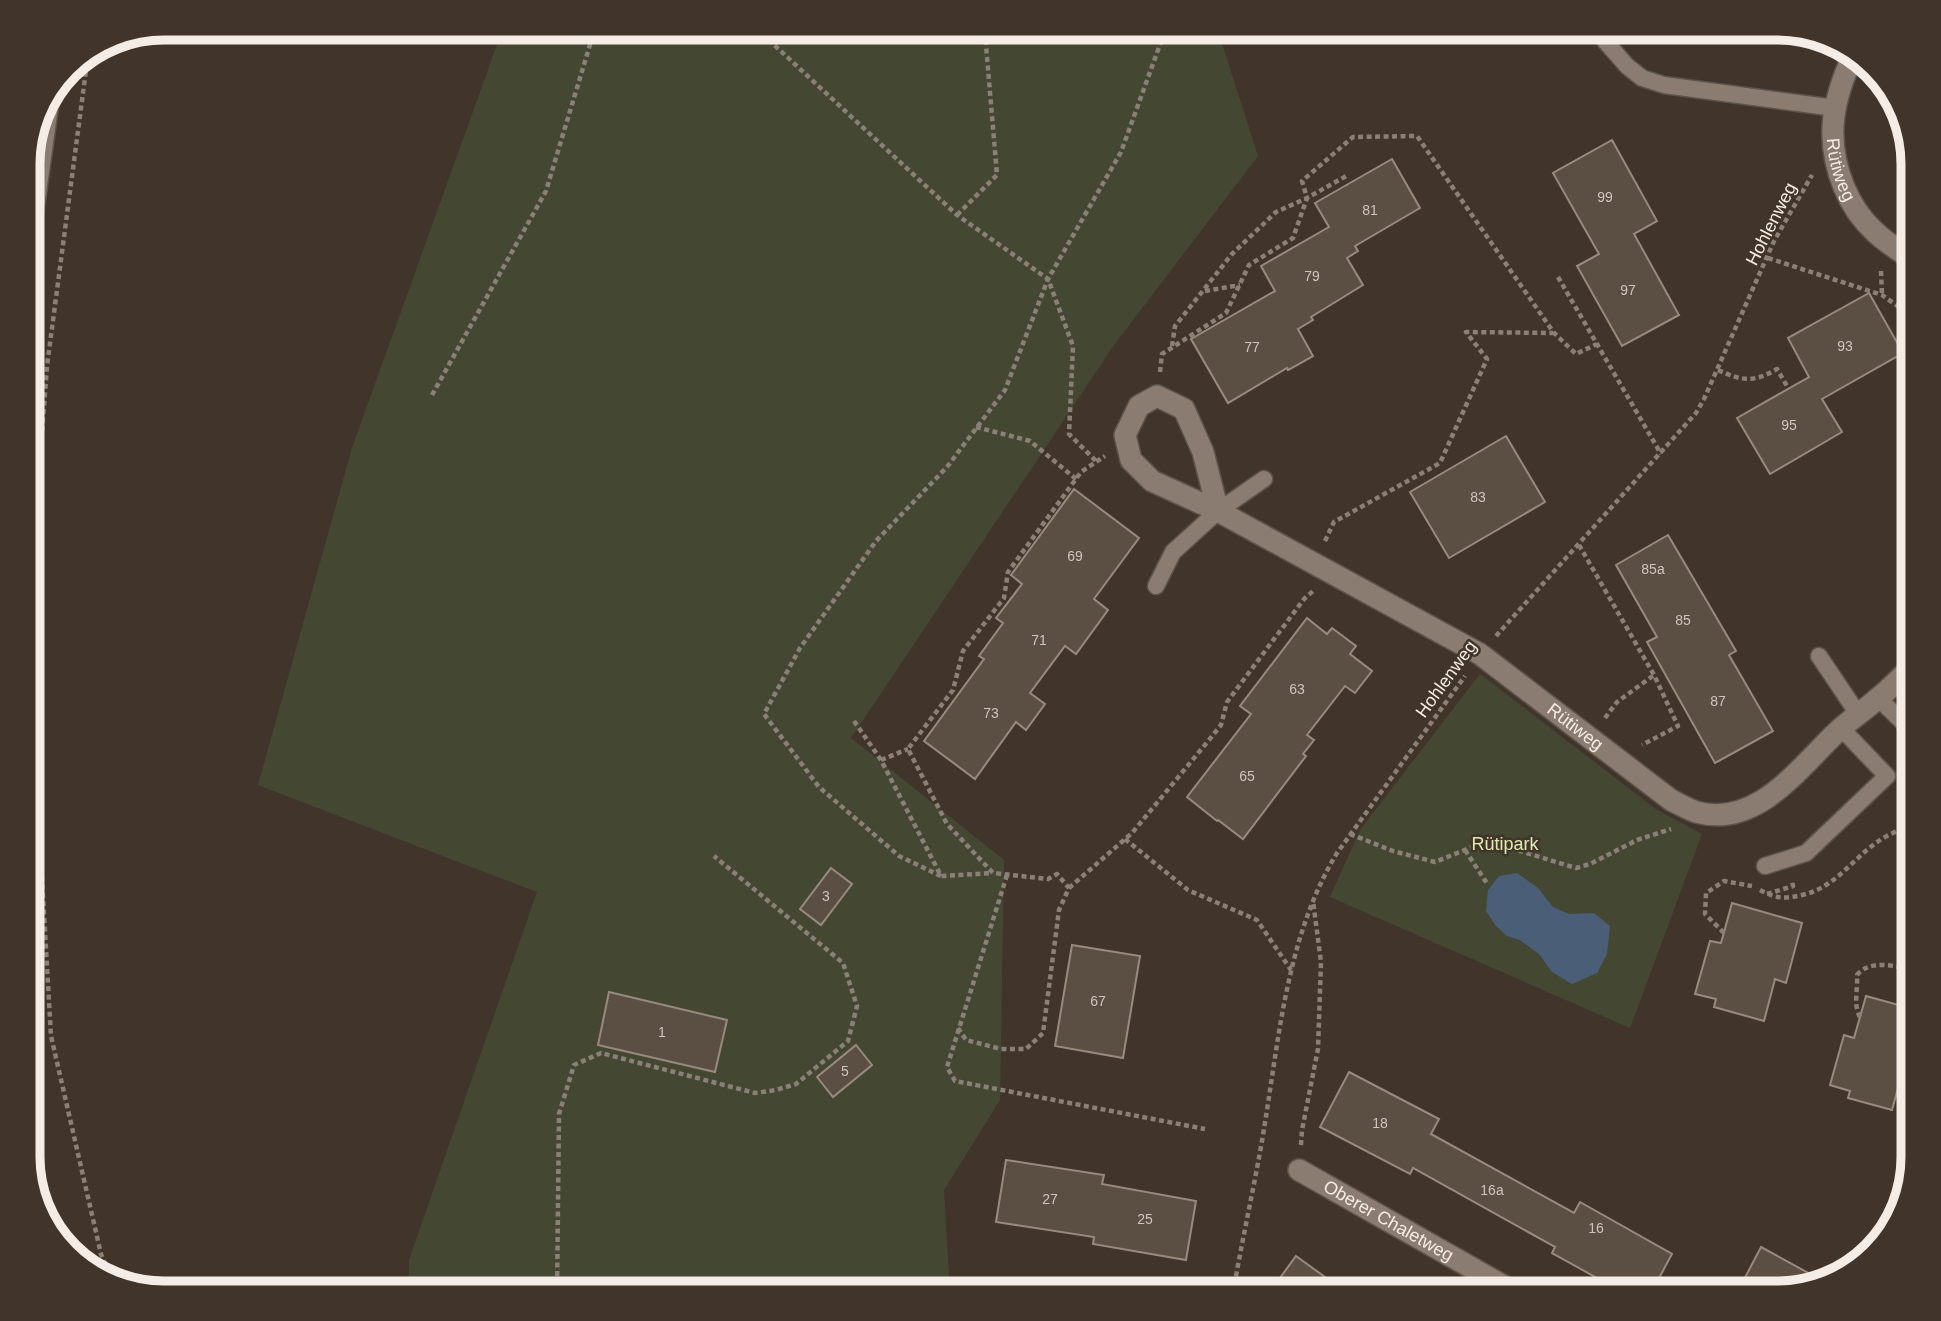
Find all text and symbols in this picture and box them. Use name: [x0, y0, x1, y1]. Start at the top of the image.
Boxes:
street label: Rütiweg: [1823, 137, 1859, 205]
street label: Hohlenweg: [1742, 179, 1800, 269]
house number: 99: [1597, 189, 1613, 205]
house number: 81: [1362, 202, 1378, 218]
house number: 79: [1304, 268, 1320, 284]
house number: 97: [1620, 282, 1636, 298]
house number: 93: [1837, 338, 1853, 354]
house number: 77: [1244, 339, 1260, 355]
house number: 95: [1781, 417, 1797, 433]
house number: 83: [1470, 489, 1486, 505]
house number: 69: [1067, 548, 1083, 564]
house number: 85a: [1641, 561, 1665, 577]
house number: 85: [1675, 612, 1691, 628]
house number: 71: [1031, 632, 1047, 648]
street label: Hohlenweg: [1411, 637, 1481, 721]
house number: 63: [1289, 681, 1305, 697]
house number: 87: [1710, 693, 1726, 709]
street label: Rütiweg: [1543, 699, 1607, 755]
house number: 73: [983, 705, 999, 721]
house number: 65: [1239, 768, 1255, 784]
park label: Rütipark: [1471, 834, 1540, 854]
house number: 3: [822, 888, 830, 904]
house number: 67: [1090, 993, 1106, 1009]
house number: 1: [658, 1024, 666, 1040]
house number: 5: [841, 1063, 849, 1079]
house number: 18: [1372, 1115, 1388, 1131]
street label: Oberer Chaletweg: [1320, 1176, 1457, 1266]
house number: 16a: [1480, 1182, 1504, 1198]
house number: 27: [1042, 1191, 1058, 1207]
house number: 25: [1137, 1211, 1153, 1227]
house number: 16: [1588, 1220, 1604, 1236]

